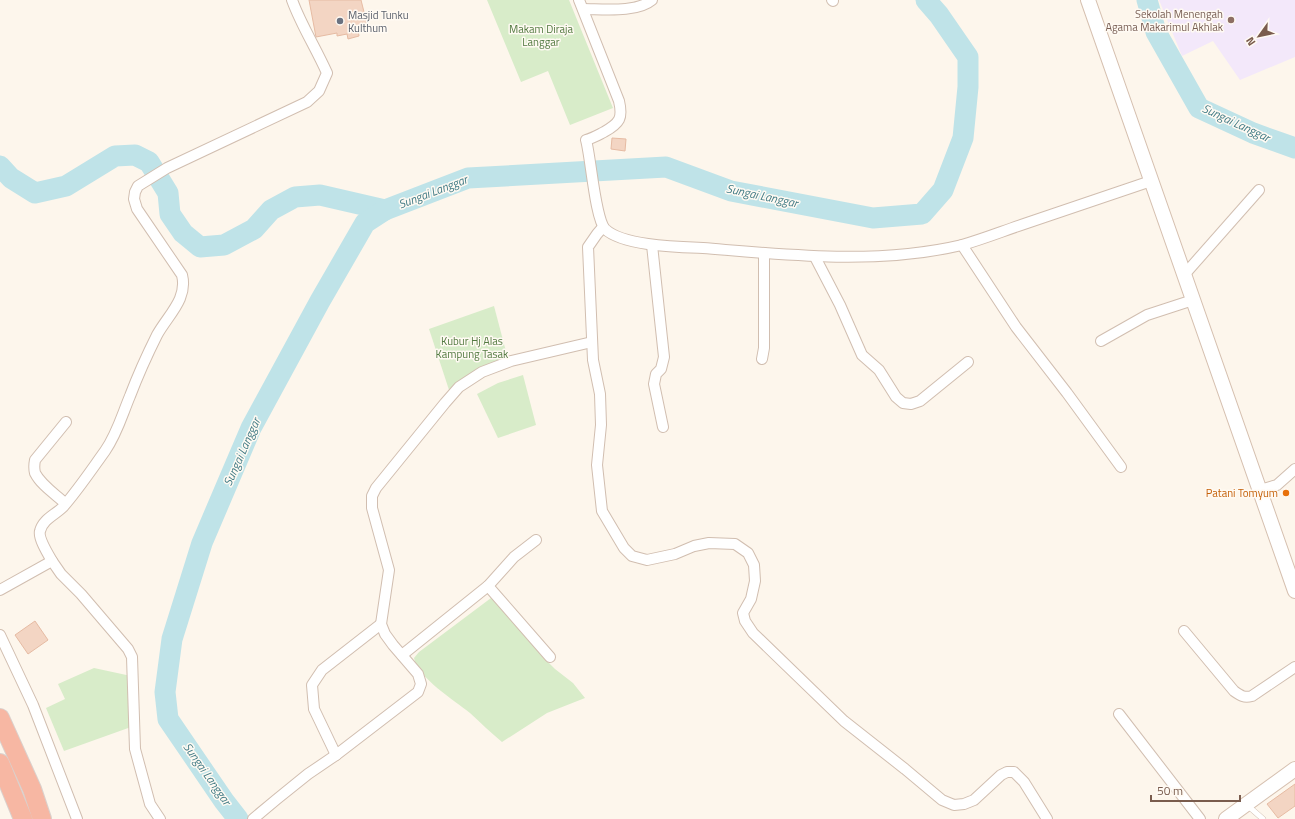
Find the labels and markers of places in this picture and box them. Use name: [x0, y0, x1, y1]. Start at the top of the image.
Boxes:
place label: Sekolah Menengah Agama Makarimul Akhlak: [1105, 6, 1224, 35]
place label: Masjid Tunku Kulthum: [348, 7, 409, 36]
marker: Sekolah Menengah Agama Makarimul Akhlak: [1226, 15, 1236, 25]
marker: Masjid Tunku Kulthum: [335, 16, 345, 26]
place label: Patani Tomyum: [1206, 485, 1278, 501]
marker: Patani Tomyum: [1281, 488, 1291, 498]

